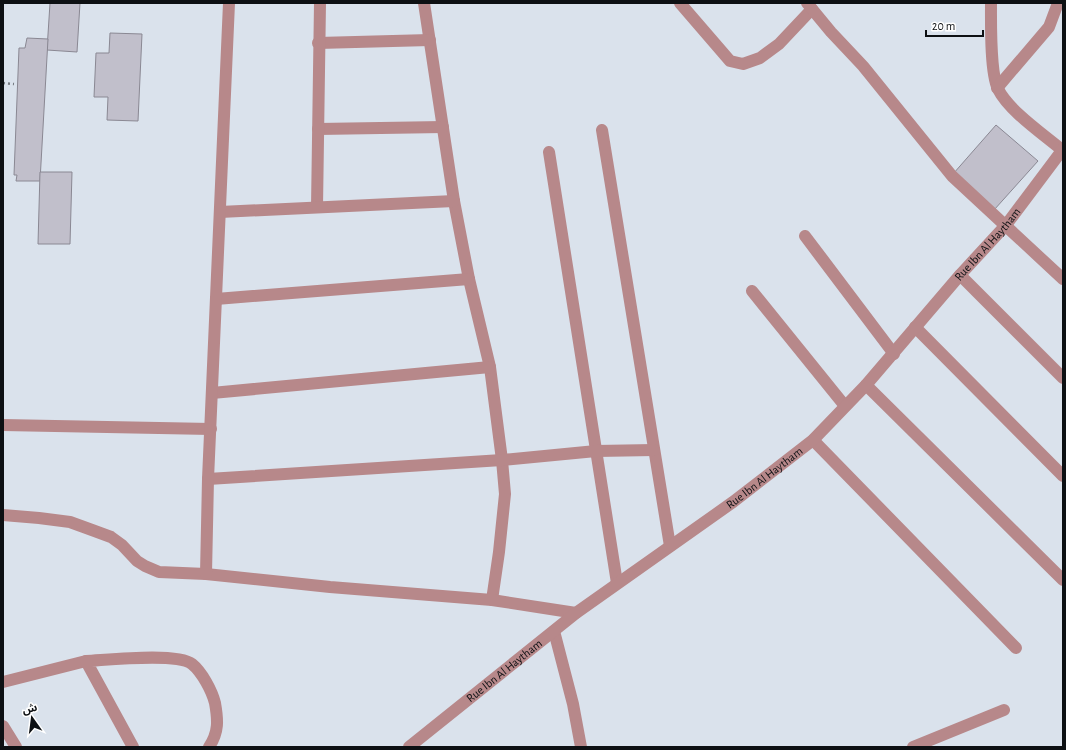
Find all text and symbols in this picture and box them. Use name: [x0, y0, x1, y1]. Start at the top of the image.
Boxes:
scale bar: [926, 12, 983, 38]
text: 20 m: [932, 20, 955, 32]
street label: Rue Ibn Al Haytham: [952, 205, 1023, 283]
street label: Rue Ibn Al Haytham: [724, 445, 805, 511]
street label: Rue Ibn Al Haytham: [464, 637, 544, 704]
north arrow: [12, 698, 52, 738]
text: ش: [21, 702, 39, 717]

